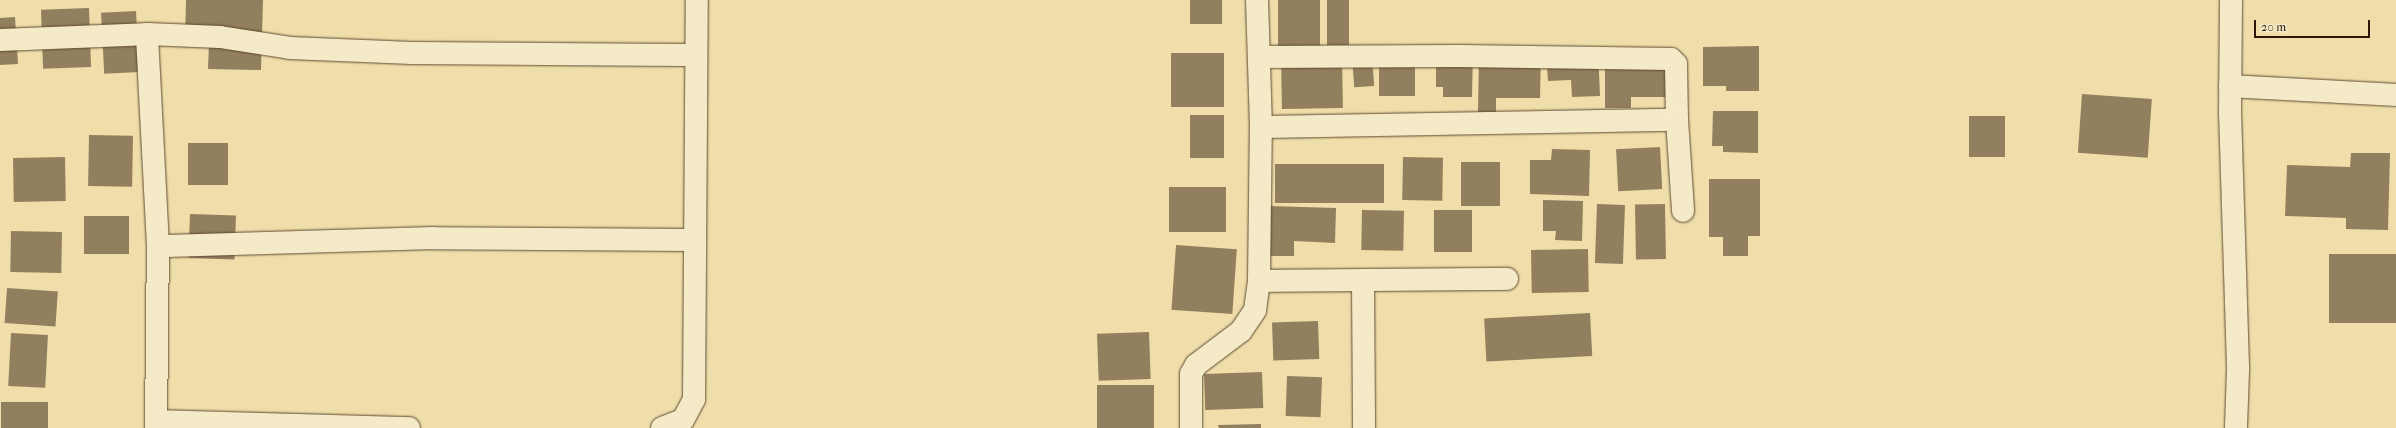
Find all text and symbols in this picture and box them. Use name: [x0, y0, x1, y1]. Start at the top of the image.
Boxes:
scale bar: [2256, 12, 2372, 38]
text: 20 m: [2261, 20, 2286, 34]

